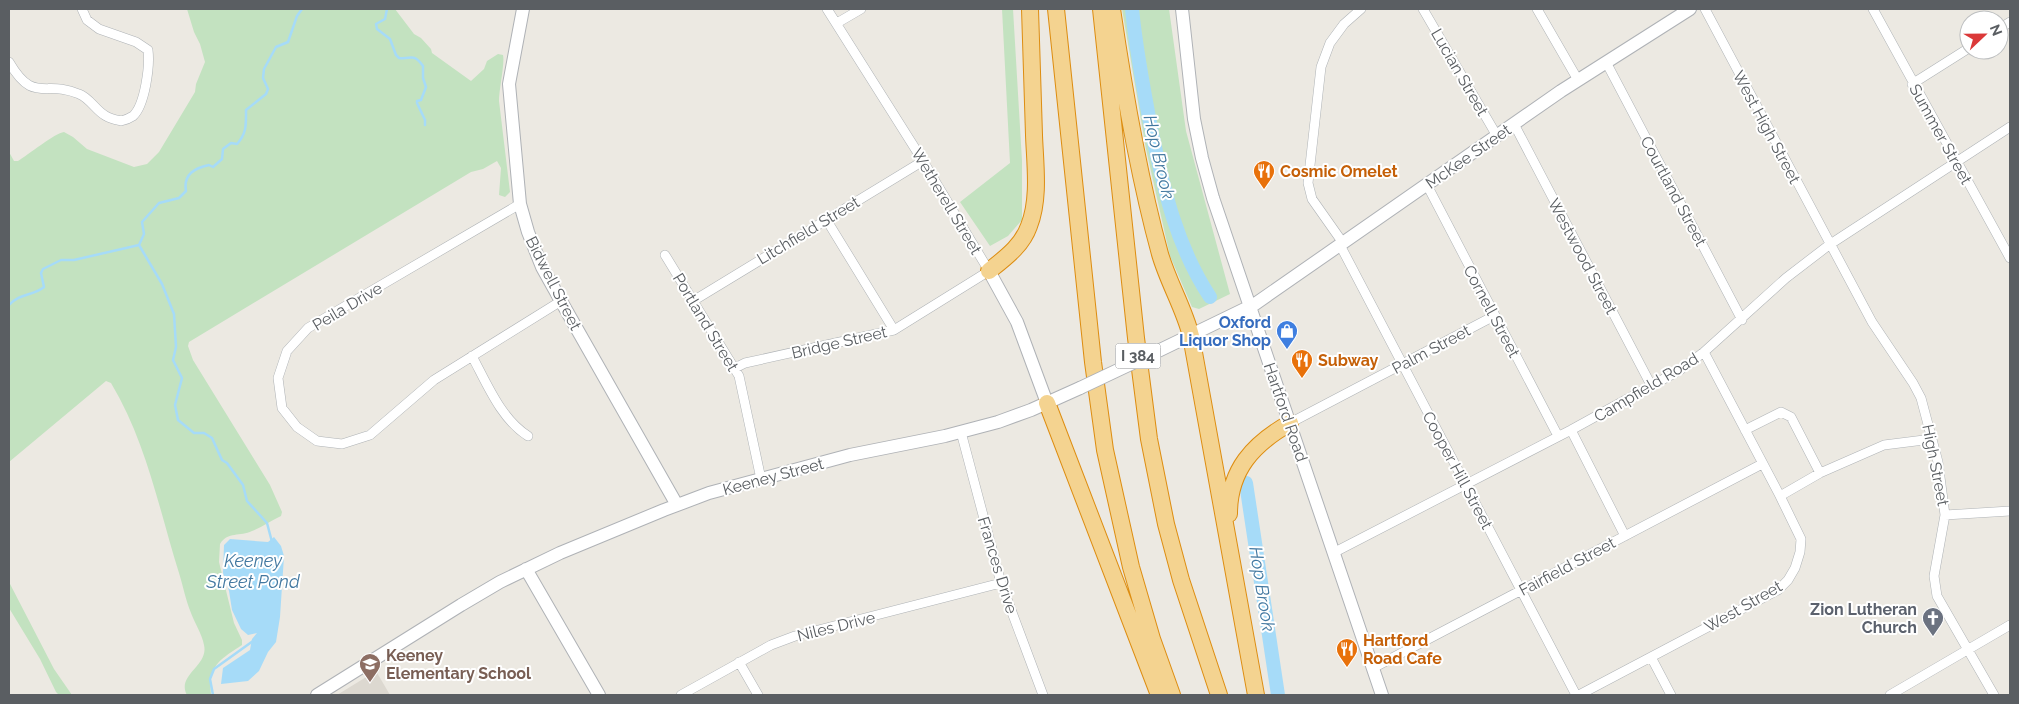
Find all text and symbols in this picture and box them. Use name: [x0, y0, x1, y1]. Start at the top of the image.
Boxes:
north arrow: [1959, 10, 2009, 60]
text: N: [1987, 22, 2005, 38]
street label: Lucian Street: [1427, 25, 1493, 120]
street label: West High Street: [1729, 68, 1805, 188]
street label: Summer Street: [1905, 81, 1976, 188]
water label: Hop Brook: [1140, 113, 1179, 201]
street label: McKee Street: [1422, 120, 1515, 193]
street label: Courtland Street: [1637, 133, 1711, 250]
street label: Wetherell Street: [907, 145, 986, 258]
restaurant icon: Cosmic Omelet: [1252, 159, 1276, 190]
place label: Cosmic Omelet: [1280, 162, 1398, 181]
street label: Litchfield Street: [754, 192, 864, 269]
street label: Westwood Street: [1544, 195, 1621, 318]
street label: Bidwell Street: [522, 233, 586, 334]
street label: Cornell Street: [1459, 262, 1524, 361]
street label: Portland Street: [669, 270, 743, 375]
street label: Peila Drive: [309, 278, 386, 335]
place label: Oxford Liquor Shop: [1179, 313, 1271, 350]
shop icon: Oxford Liquor Shop: [1275, 319, 1299, 350]
street label: Palm Street: [1389, 321, 1474, 378]
street label: Bridge Street: [790, 322, 889, 363]
road number: I 384: [1116, 344, 1160, 368]
restaurant icon: Subway: [1290, 348, 1314, 379]
street label: Campfield Road: [1591, 349, 1702, 426]
place label: Subway: [1318, 351, 1379, 370]
street label: Hartford Road: [1260, 360, 1311, 464]
street label: Cooper Hill Street: [1419, 408, 1497, 533]
street label: High Street: [1918, 423, 1953, 508]
street label: Keeney Street: [721, 454, 826, 499]
street label: Frances Drive: [974, 514, 1021, 616]
street label: Fairfield Street: [1516, 533, 1619, 600]
water label: Hop Brook: [1245, 545, 1280, 633]
water label: Keeney Street Pond: [205, 550, 301, 592]
street label: West Street: [1701, 576, 1786, 636]
place label: Zion Lutheran Church: [1810, 600, 1917, 637]
church icon: Zion Lutheran Church: [1921, 606, 1945, 637]
street label: Niles Drive: [795, 608, 877, 645]
place label: Hartford Road Cafe: [1363, 631, 1442, 668]
restaurant icon: Hartford Road Cafe: [1335, 637, 1359, 668]
place label: Keeney Elementary School: [386, 646, 532, 683]
school or university icon: Keeney Elementary School: [358, 652, 382, 683]

